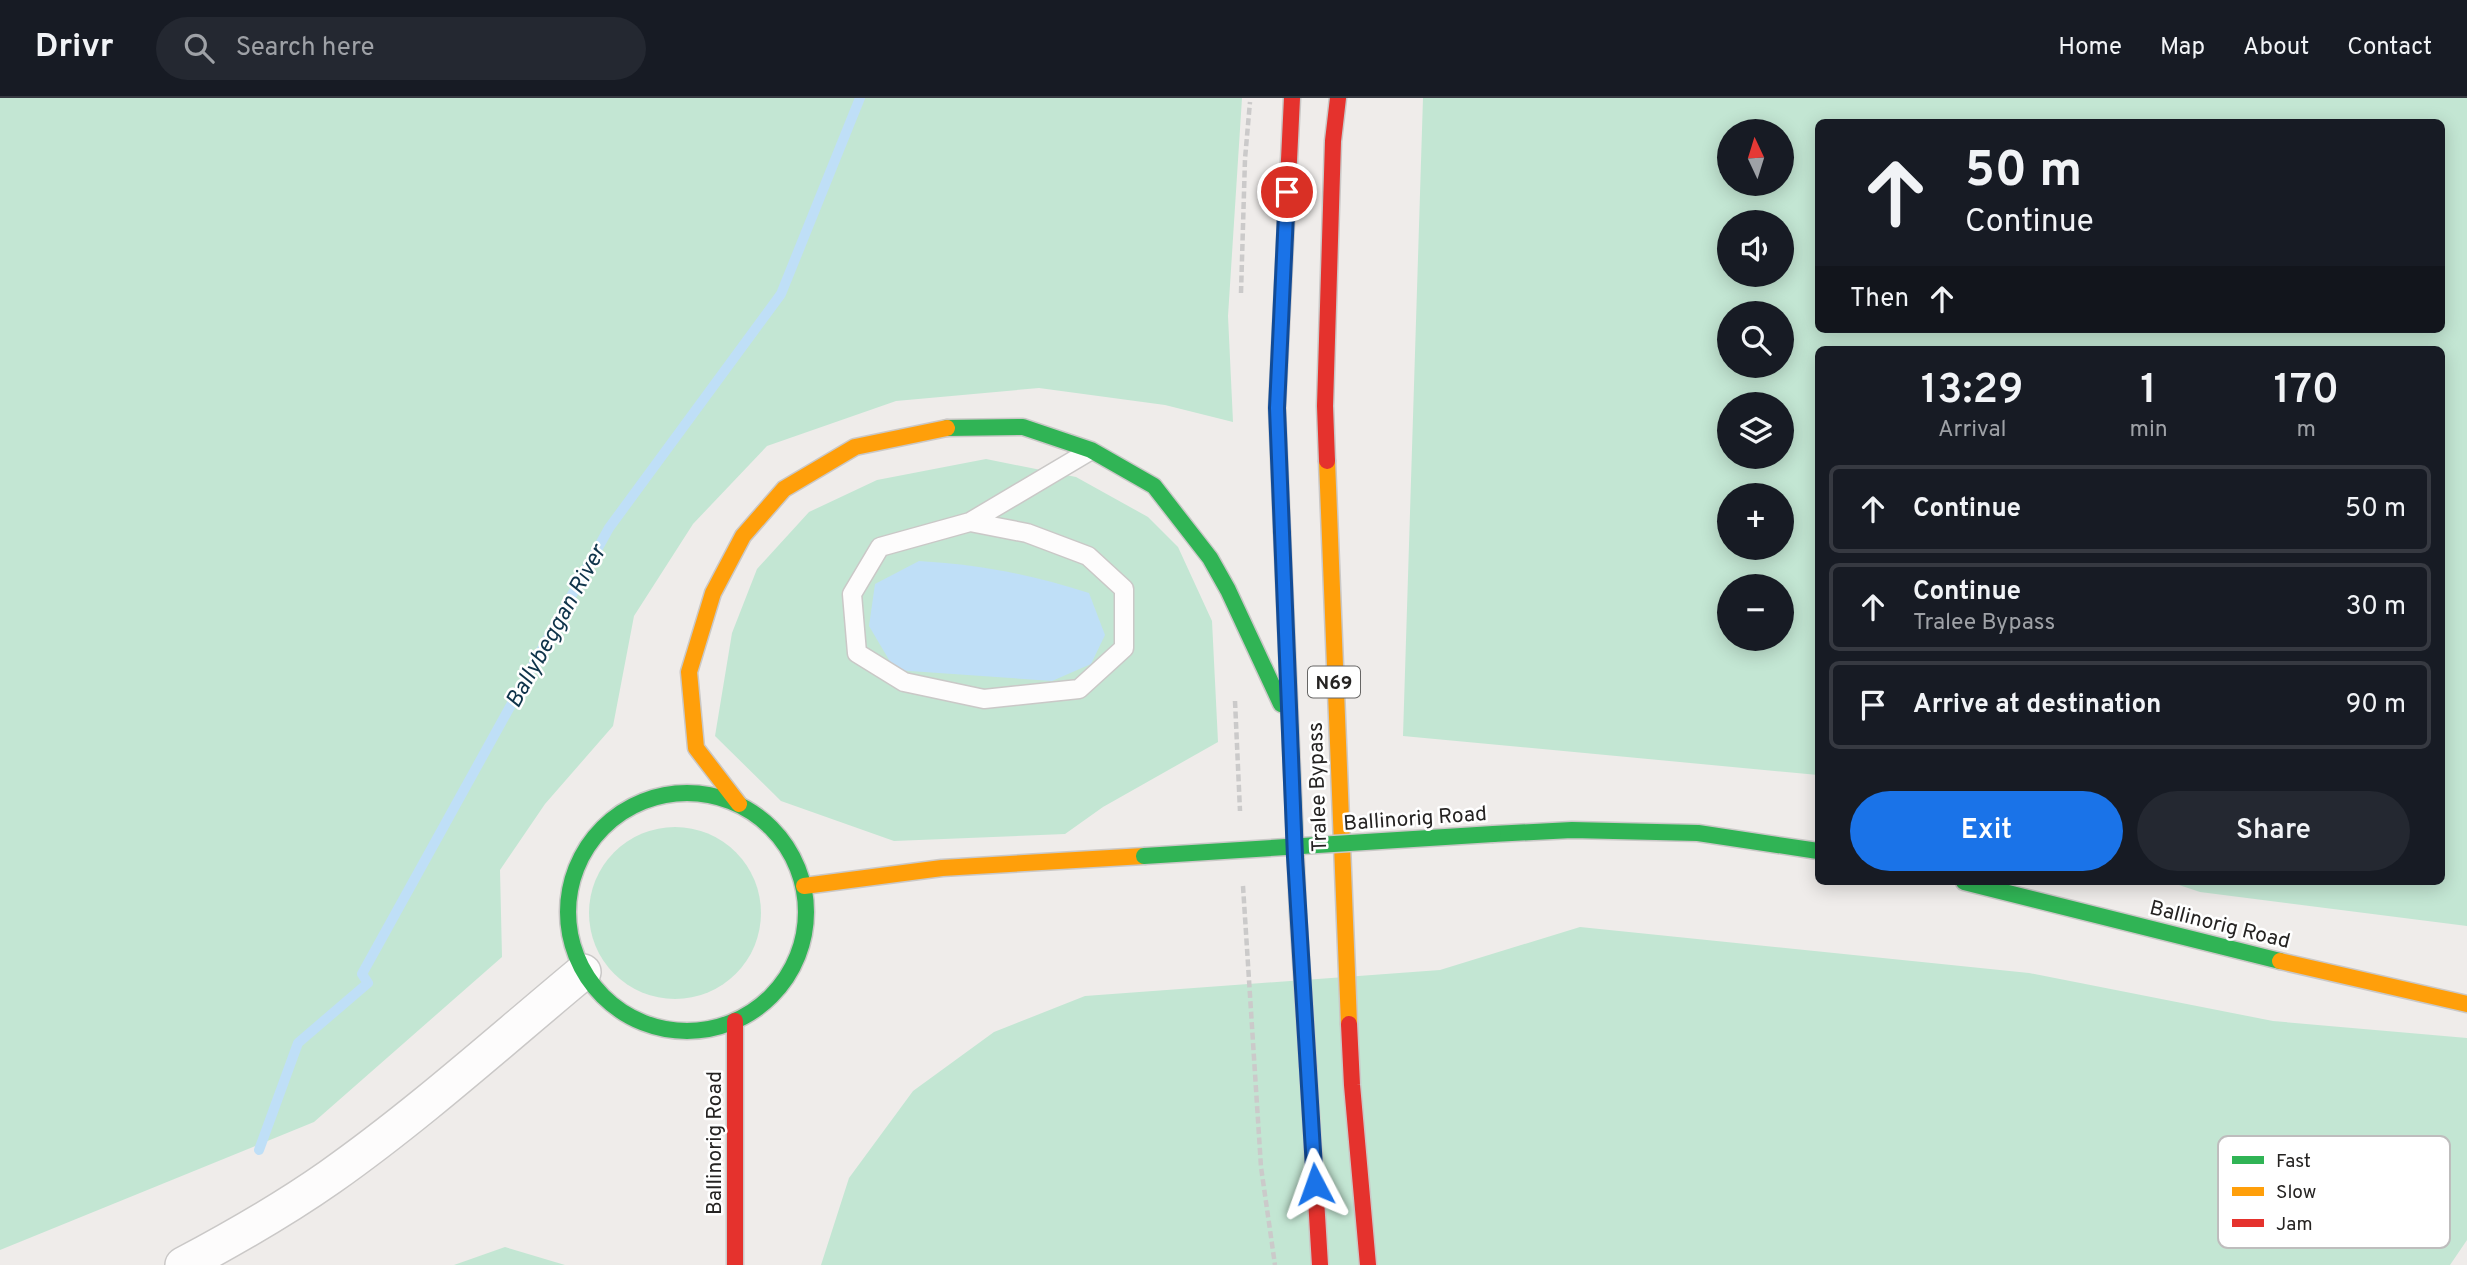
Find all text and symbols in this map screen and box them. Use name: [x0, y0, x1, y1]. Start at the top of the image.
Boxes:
search box: [156, 17, 646, 80]
text: Drivr: [35, 27, 114, 69]
icon: search: [180, 29, 218, 67]
text: Search here: [236, 32, 375, 65]
text: Home: [2058, 33, 2122, 63]
text: Map: [2160, 33, 2205, 63]
text: About: [2243, 33, 2309, 63]
text: Contact: [2347, 33, 2432, 63]
north arrow: [1717, 119, 1794, 196]
map controls: [1717, 119, 1794, 651]
text: 50 m: [1965, 142, 2082, 204]
icon: ahead: [1850, 147, 1941, 238]
pin: [1257, 162, 1317, 222]
icon: arrive: [1268, 173, 1306, 211]
text: Continue: [1965, 203, 2094, 243]
button: sound: [1717, 210, 1794, 287]
icon: ahead: [1923, 280, 1961, 318]
text: Then: [1850, 283, 1909, 316]
button: search: [1717, 301, 1794, 378]
text: 13:29: [1921, 365, 2024, 418]
text: 1: [2140, 365, 2157, 418]
text: 170: [2274, 365, 2339, 418]
button: layers: [1717, 392, 1794, 469]
text: Arrival: [1938, 416, 2007, 445]
text: min: [2129, 416, 2168, 445]
text: m: [2297, 416, 2316, 445]
button: +: [1717, 483, 1794, 560]
icon: ahead: [1854, 490, 1892, 528]
text: Continue: [1913, 493, 2021, 526]
text: 50 m: [2345, 493, 2406, 526]
water label: Ballybeggan River: [500, 539, 615, 714]
button: −: [1717, 574, 1794, 651]
text: Continue: [1913, 576, 2021, 609]
icon: ahead: [1854, 588, 1892, 626]
text: 30 m: [2346, 591, 2406, 624]
text: Tralee Bypass: [1913, 609, 2055, 638]
road number: N69: [1308, 666, 1360, 698]
icon: arrive: [1854, 686, 1892, 724]
text: Arrive at destination: [1913, 689, 2161, 722]
text: 90 m: [2346, 689, 2406, 722]
street label: Tralee Bypass: [1303, 722, 1334, 852]
button: Exit: [1850, 791, 2123, 871]
button: Share: [2137, 791, 2410, 871]
street label: Ballinorig Road: [1342, 801, 1488, 838]
street label: Ballinorig Road: [2147, 895, 2293, 956]
street label: Ballinorig Road: [702, 1071, 729, 1215]
legend: [2218, 1136, 2450, 1248]
position arrow: [1278, 1147, 1352, 1221]
text: Fast: [2276, 1150, 2311, 1174]
text: Slow: [2276, 1181, 2316, 1205]
text: Jam: [2276, 1213, 2313, 1237]

